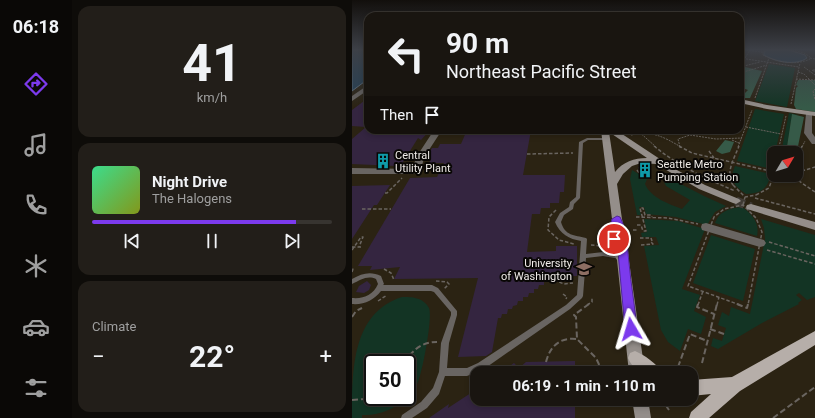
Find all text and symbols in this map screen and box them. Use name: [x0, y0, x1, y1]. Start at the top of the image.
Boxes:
text: 06:18: [13, 16, 59, 37]
text: 90 m: [446, 27, 509, 60]
icon: left: [380, 28, 432, 80]
text: 41: [182, 33, 242, 94]
text: Northeast Pacific Street: [446, 61, 637, 82]
icon: directions: [22, 70, 50, 98]
text: km/h: [197, 90, 227, 105]
icon: arrive: [421, 104, 443, 126]
text: Then: [380, 106, 413, 124]
icon: music: [22, 131, 50, 159]
north arrow: [767, 146, 803, 182]
map controls: [767, 146, 803, 182]
place label: Central Utility Plant: [395, 149, 451, 175]
building icon: Central Utility Plant: [374, 152, 392, 170]
place label: Seattle Metro Pumping Station: [657, 158, 738, 184]
building icon: Seattle Metro Pumping Station: [636, 161, 654, 179]
text: Night Drive: [152, 173, 227, 191]
icon: phone: [22, 191, 50, 219]
text: The Halogens: [152, 191, 232, 206]
pin: [597, 222, 631, 256]
icon: arrive: [603, 228, 625, 250]
icon: previous: [121, 230, 143, 252]
icon: pause: [201, 230, 223, 252]
icon: next: [281, 230, 303, 252]
icon: climate: [22, 252, 50, 280]
place label: University of Washington: [501, 257, 573, 283]
school or university icon: University of Washington: [575, 260, 593, 278]
position arrow: [610, 308, 652, 350]
icon: car: [22, 313, 50, 341]
text: Climate: [92, 319, 136, 334]
text: 22°: [189, 339, 235, 374]
text: −: [92, 344, 105, 369]
text: +: [320, 344, 332, 369]
speed limit sign: 50: [364, 354, 416, 406]
icon: filters: [22, 374, 50, 402]
text: 06:19 · 1 min · 110 m: [513, 377, 655, 395]

